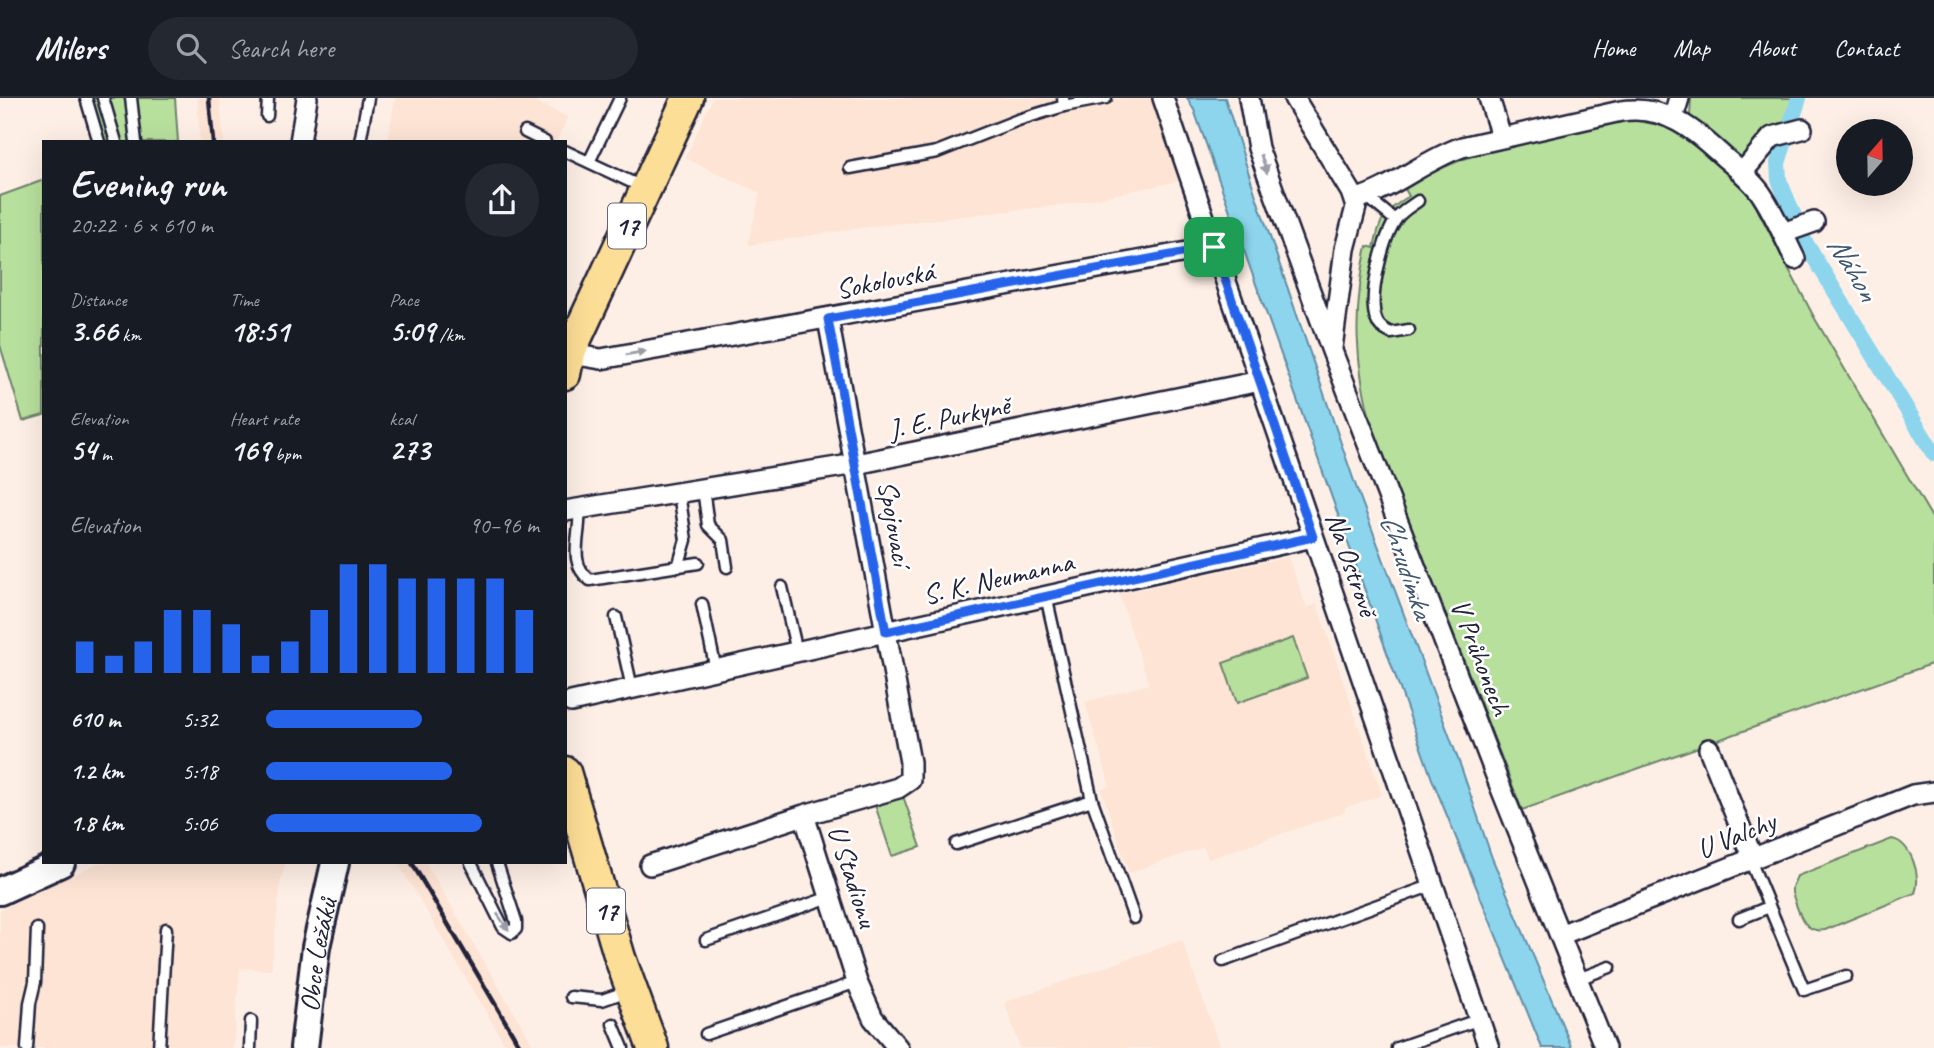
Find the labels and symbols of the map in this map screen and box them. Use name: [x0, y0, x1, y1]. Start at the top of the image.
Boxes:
north arrow: [1836, 119, 1913, 196]
one-way arrow: [1259, 154, 1270, 175]
road number: 17: [608, 203, 646, 248]
pin: [1184, 217, 1244, 277]
water label: Náhon: [1819, 229, 1888, 310]
street label: Sokolovská: [833, 253, 940, 307]
one-way arrow: [625, 347, 647, 358]
street label: J. E. Purkyně: [884, 386, 1016, 447]
street label: Spojovací: [870, 478, 921, 574]
street label: Na Ostrově: [1318, 508, 1387, 624]
water label: Chrudimka: [1372, 509, 1444, 626]
street label: S. K. Neumanna: [919, 543, 1078, 612]
street label: V Průhonech: [1443, 594, 1520, 722]
street label: U Valchy: [1692, 803, 1783, 867]
street label: U Stadionu: [820, 821, 886, 933]
road number: 17: [587, 888, 625, 933]
street label: Obce Ležáků: [291, 893, 344, 1014]
one-way arrow: [496, 913, 510, 932]

